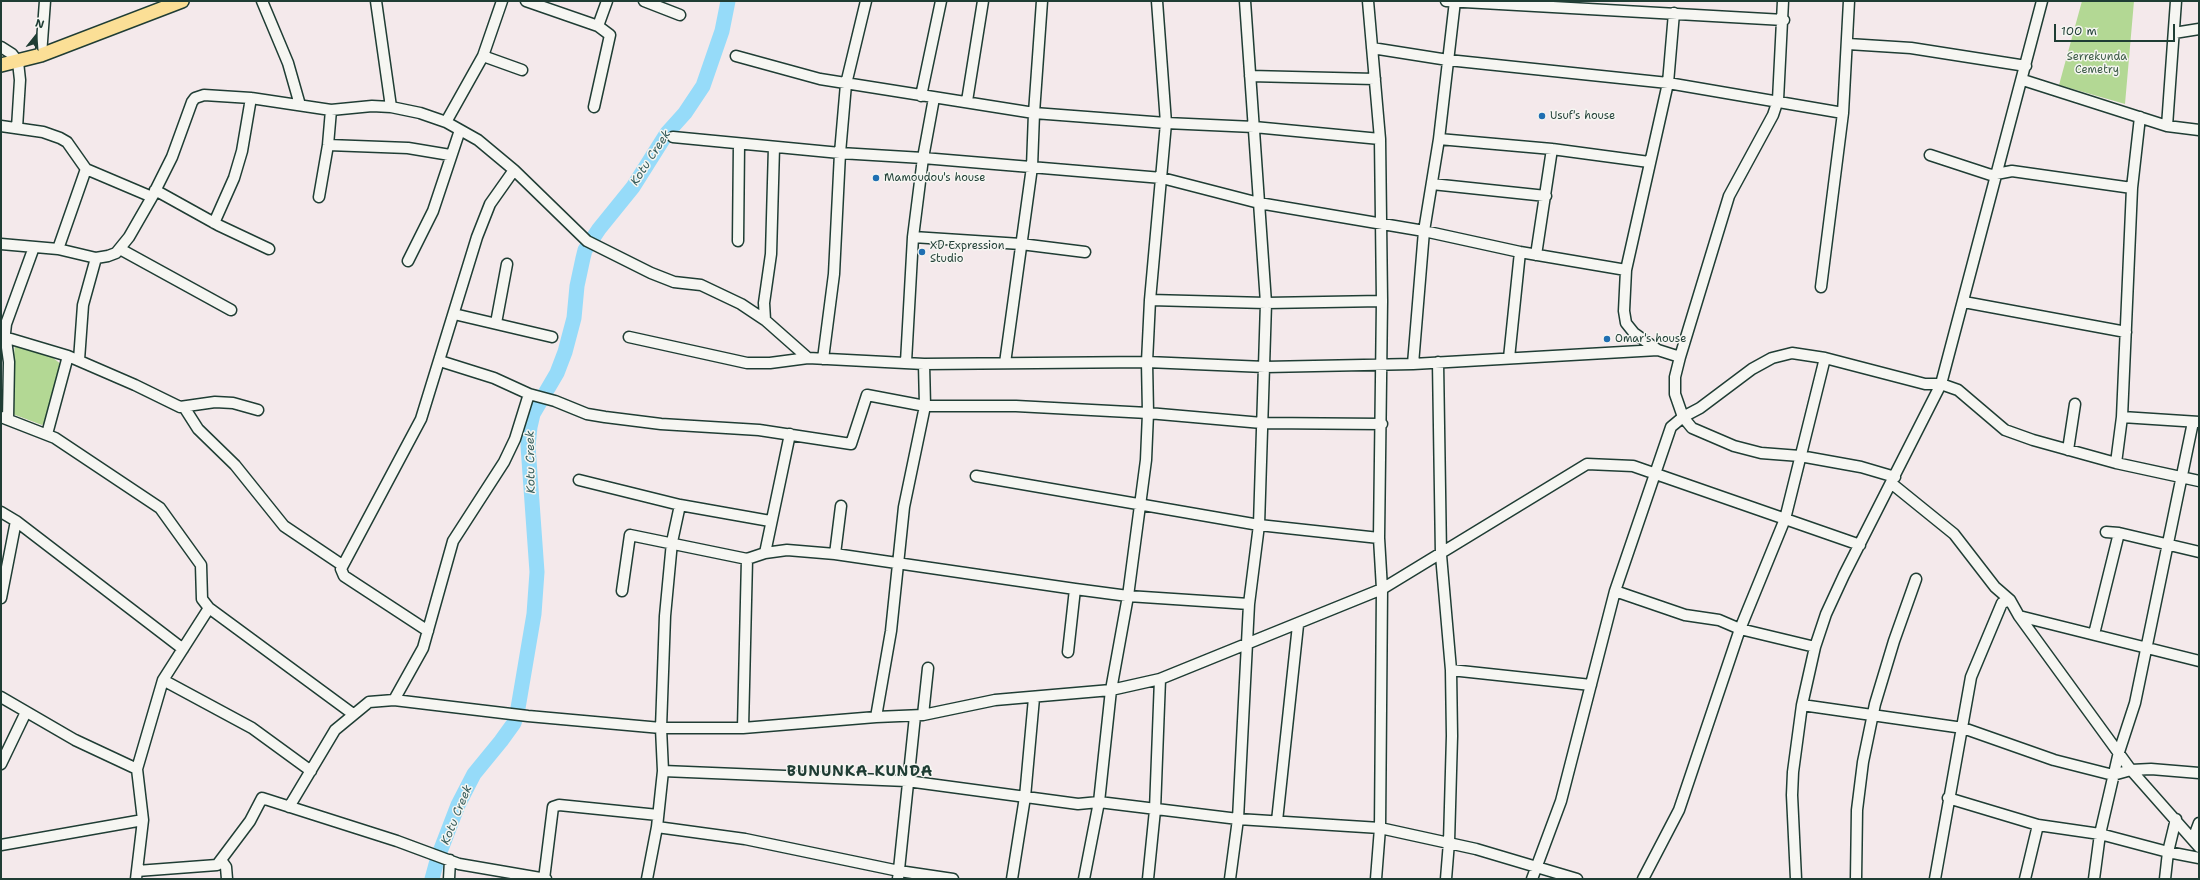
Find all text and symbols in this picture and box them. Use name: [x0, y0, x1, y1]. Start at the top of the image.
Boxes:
north arrow: [16, 16, 56, 56]
text: N: [33, 16, 46, 32]
scale bar: [2056, 16, 2177, 42]
text: 100 m: [2061, 23, 2097, 39]
park label: Serrekunda Cemetry: [2067, 50, 2127, 76]
place label: Usuf's house: [1550, 109, 1615, 123]
marker: Usuf's house: [1537, 111, 1547, 121]
water label: Kotu Creek: [628, 128, 674, 188]
place label: Mamoudou's house: [884, 171, 986, 185]
marker: Mamoudou's house: [871, 173, 881, 183]
place label: XD Expression Studio: [930, 239, 1004, 265]
marker: XD Expression Studio: [917, 247, 927, 257]
place label: Omar's house: [1615, 332, 1686, 346]
marker: Omar's house: [1602, 334, 1612, 344]
water label: Kotu Creek: [523, 430, 539, 494]
district label: BUNUNKA KUNDA: [787, 763, 933, 781]
water label: Kotu Creek: [438, 783, 476, 847]

